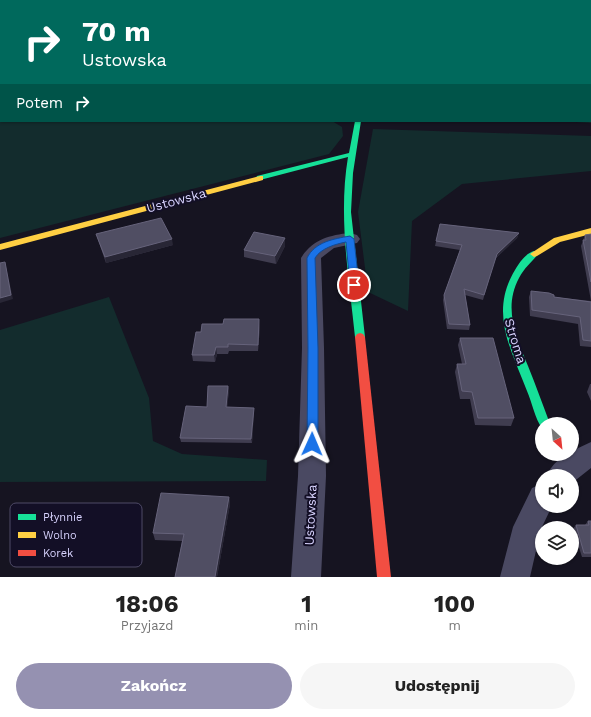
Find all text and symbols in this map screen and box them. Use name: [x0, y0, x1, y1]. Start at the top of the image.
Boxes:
text: 70 m: [82, 15, 151, 48]
icon: right: [16, 16, 68, 68]
text: Ustowska: [82, 49, 167, 70]
icon: right: [71, 92, 93, 114]
text: Potem: [16, 94, 63, 112]
street label: Ustowska: [145, 185, 208, 216]
pin: [337, 268, 371, 302]
icon: arrive: [343, 274, 365, 296]
street label: Stroma: [502, 317, 530, 366]
north arrow: [535, 417, 579, 461]
map controls: [535, 417, 579, 565]
position arrow: [291, 423, 333, 465]
button: sound: [535, 469, 579, 513]
street label: Ustowska: [301, 483, 320, 546]
legend: [10, 503, 142, 567]
text: Płynnie: [43, 511, 82, 524]
button: layers: [535, 521, 579, 565]
text: Wolno: [43, 529, 77, 542]
text: Korek: [43, 547, 73, 560]
text: 18:06: [116, 590, 179, 618]
text: 1: [301, 590, 311, 618]
text: 100: [434, 590, 475, 618]
text: Przyjazd: [121, 618, 174, 633]
text: min: [294, 618, 318, 633]
text: m: [448, 618, 461, 633]
button: Zakończ: [16, 663, 292, 709]
button: Udostępnij: [300, 663, 575, 709]

